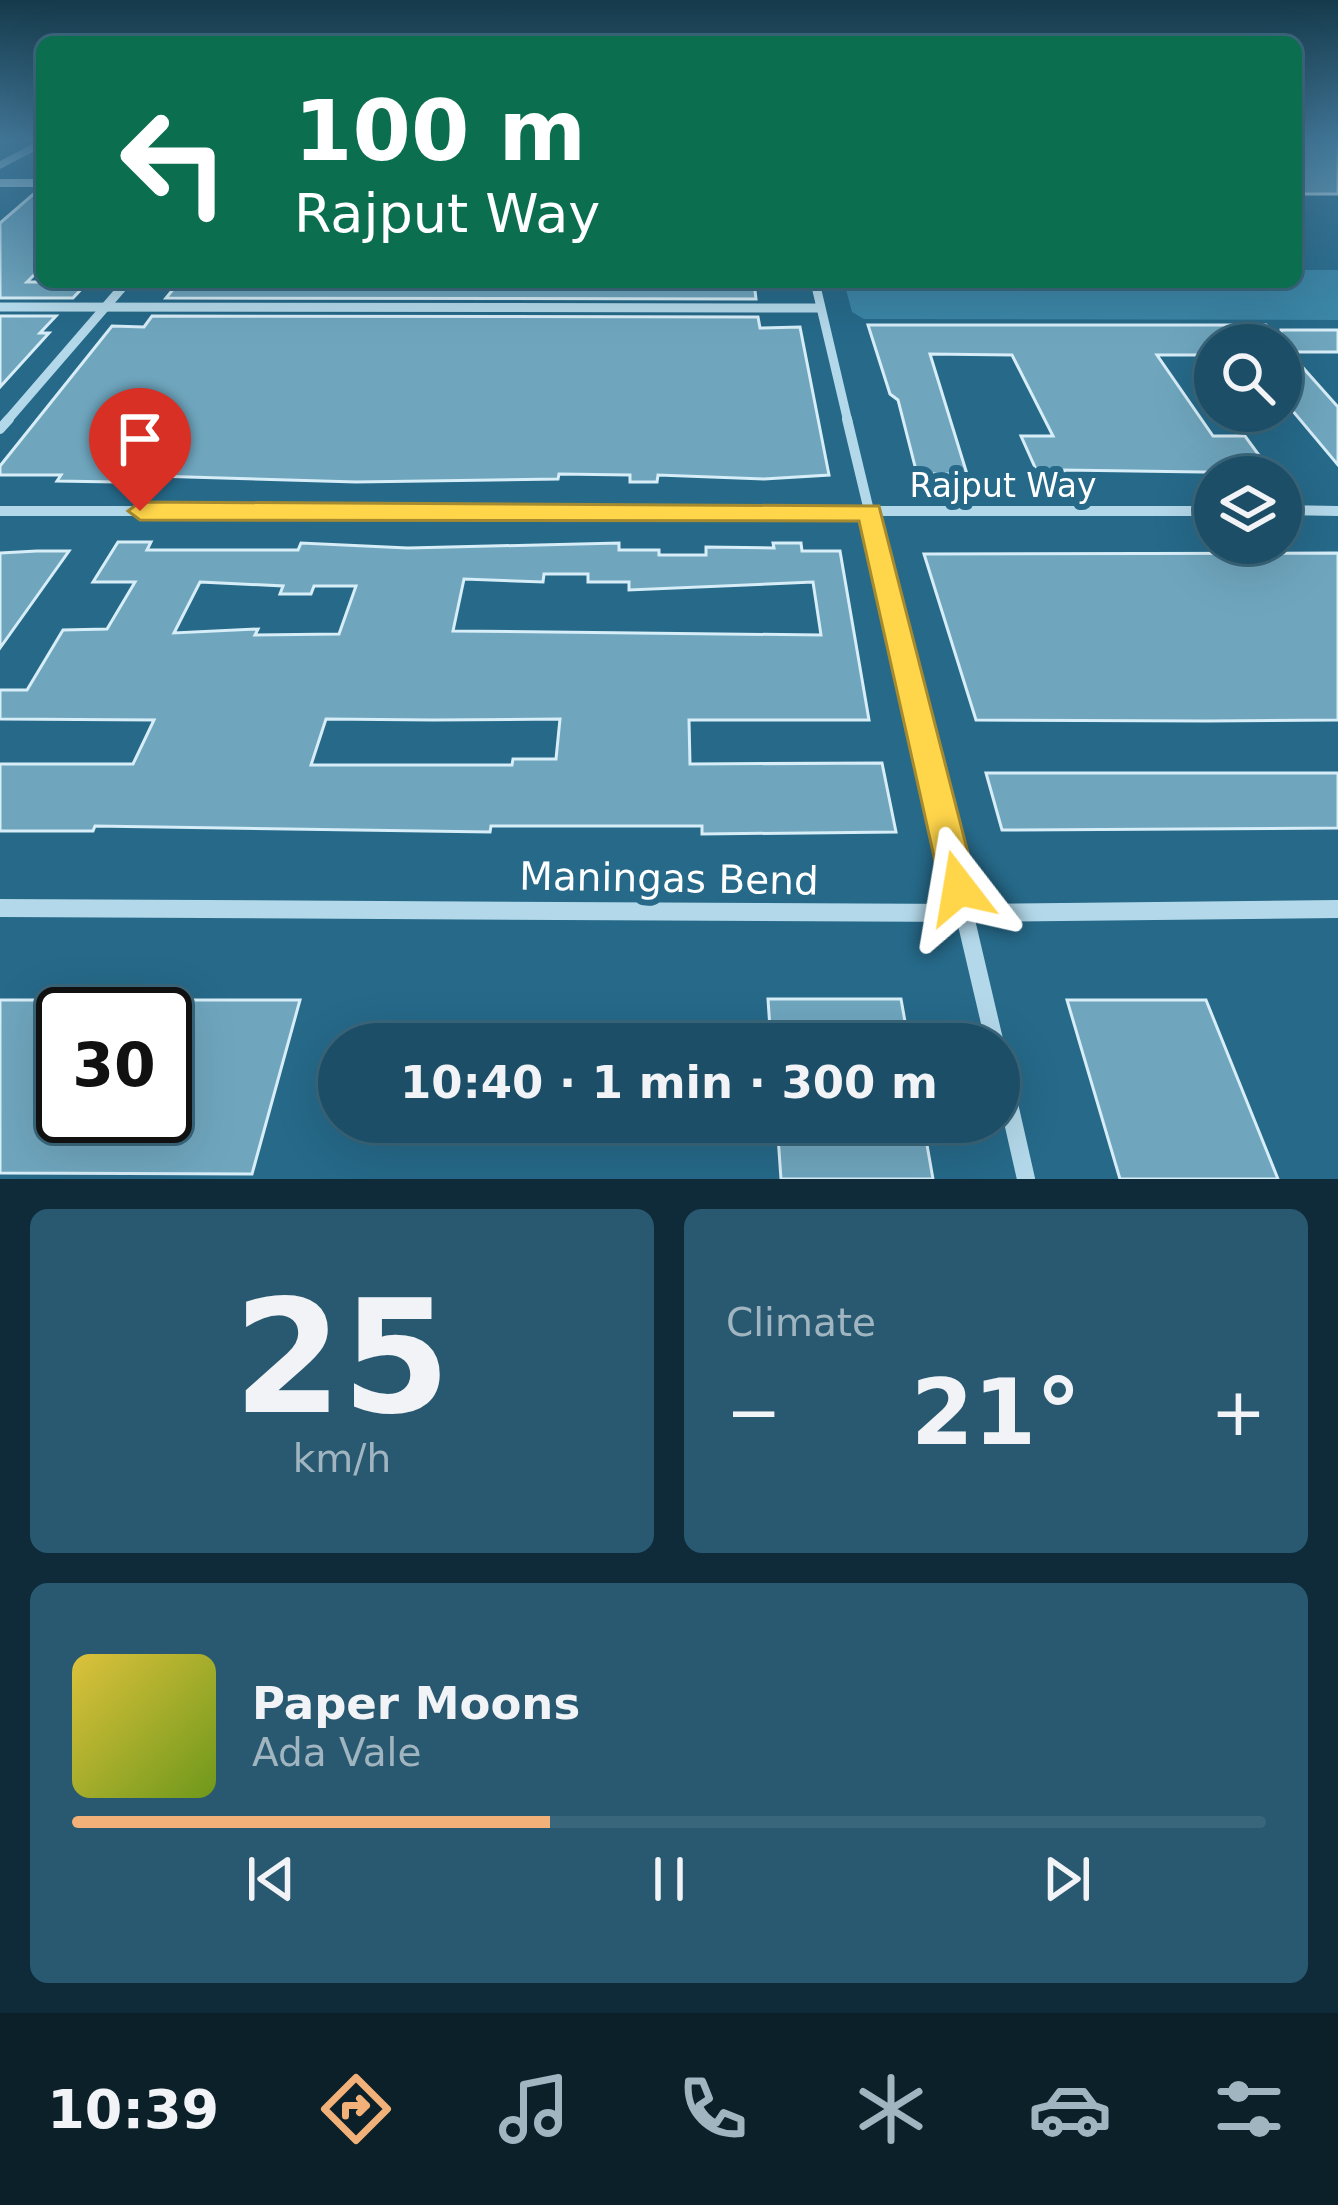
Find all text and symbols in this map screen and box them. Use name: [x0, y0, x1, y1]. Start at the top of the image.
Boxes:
text: 100 m: [294, 82, 586, 180]
icon: left: [96, 84, 252, 240]
text: Rajput Way: [294, 182, 600, 245]
map controls: [1194, 324, 1302, 564]
button: search: [1194, 324, 1302, 432]
pin: [89, 388, 191, 511]
icon: arrive: [107, 406, 173, 472]
button: layers: [1194, 456, 1302, 564]
street label: Rajput Way: [909, 466, 1097, 505]
position arrow: [896, 825, 1022, 951]
street label: Maningas Bend: [519, 853, 819, 904]
speed limit sign: 30: [36, 987, 192, 1143]
text: 10:40 · 1 min · 300 m: [400, 1056, 938, 1109]
text: 25: [233, 1267, 451, 1449]
text: Climate: [726, 1300, 876, 1345]
text: 21°: [911, 1360, 1081, 1465]
text: −: [726, 1374, 781, 1451]
text: +: [1211, 1374, 1266, 1451]
text: km/h: [293, 1436, 391, 1481]
text: Paper Moons: [252, 1677, 580, 1730]
text: Ada Vale: [252, 1730, 421, 1775]
icon: previous: [238, 1846, 304, 1912]
icon: pause: [636, 1846, 702, 1912]
icon: next: [1034, 1846, 1100, 1912]
icon: directions: [314, 2067, 398, 2151]
icon: music: [492, 2067, 576, 2151]
icon: phone: [671, 2067, 755, 2151]
icon: climate: [849, 2067, 933, 2151]
icon: car: [1028, 2067, 1112, 2151]
icon: filters: [1207, 2067, 1291, 2151]
text: 10:39: [47, 2078, 219, 2141]

